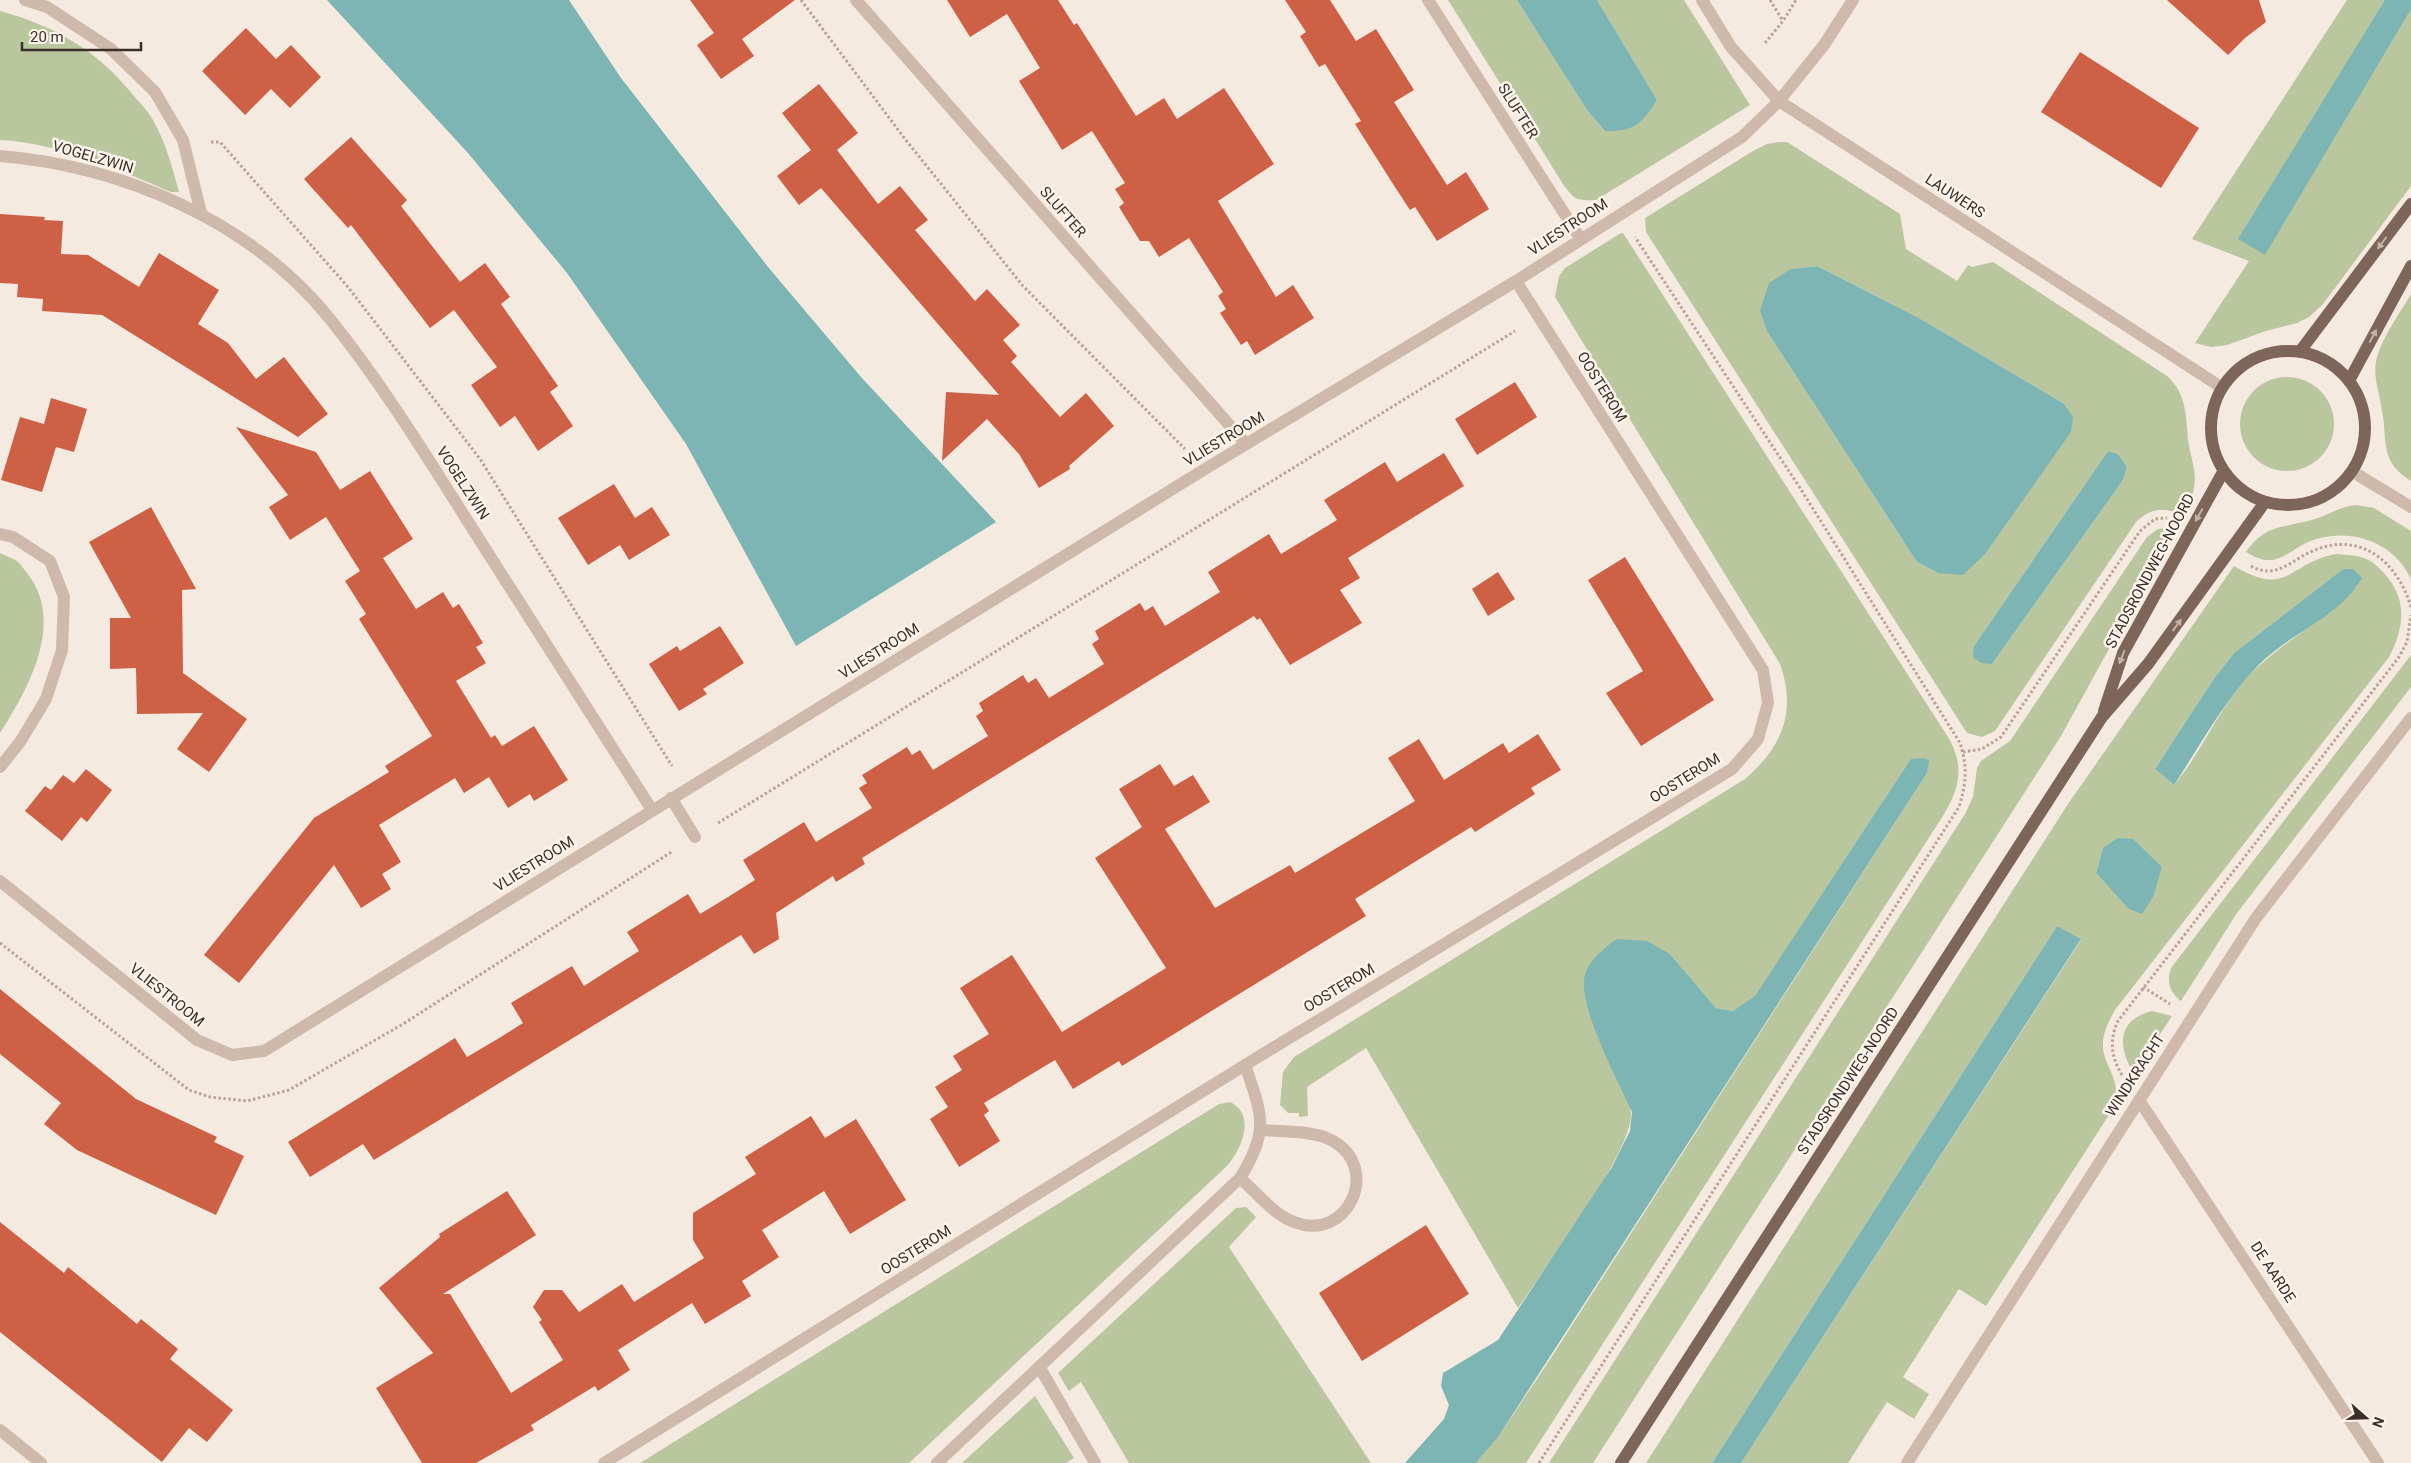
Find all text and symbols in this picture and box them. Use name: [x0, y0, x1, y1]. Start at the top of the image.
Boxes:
scale bar: [22, 20, 141, 52]
text: 20 m: [30, 28, 64, 46]
street label: SLUFTER: [1494, 80, 1542, 142]
street label: VOGELZWIN: [50, 137, 136, 177]
street label: LAUWERS: [1922, 170, 1988, 222]
street label: SLUFTER: [1036, 183, 1090, 241]
street label: VLIESTROOM: [1525, 195, 1611, 259]
one-way arrow: [2377, 236, 2387, 250]
one-way arrow: [2369, 329, 2377, 344]
street label: OOSTEROM: [1573, 348, 1631, 426]
street label: VLIESTROOM: [1180, 408, 1268, 470]
street label: VOGELZWIN: [433, 443, 493, 523]
street label: STADSRONDWEG-NOORD: [2102, 491, 2198, 651]
one-way arrow: [2195, 508, 2204, 522]
one-way arrow: [2172, 618, 2182, 632]
street label: VLIESTROOM: [836, 619, 922, 683]
one-way arrow: [2118, 650, 2125, 665]
street label: OOSTEROM: [1646, 749, 1724, 807]
street label: VLIESTROOM: [491, 832, 577, 896]
street label: VLIESTROOM: [126, 959, 208, 1031]
street label: OOSTEROM: [1300, 960, 1378, 1016]
street label: STADSRONDWEG-NOORD: [1793, 1004, 1903, 1158]
street label: WINDKRACHT: [2101, 1030, 2169, 1120]
street label: OOSTEROM: [877, 1221, 955, 1279]
street label: DE AARDE: [2247, 1238, 2300, 1306]
north arrow: [2341, 1393, 2391, 1443]
text: N: [2369, 1415, 2387, 1430]

